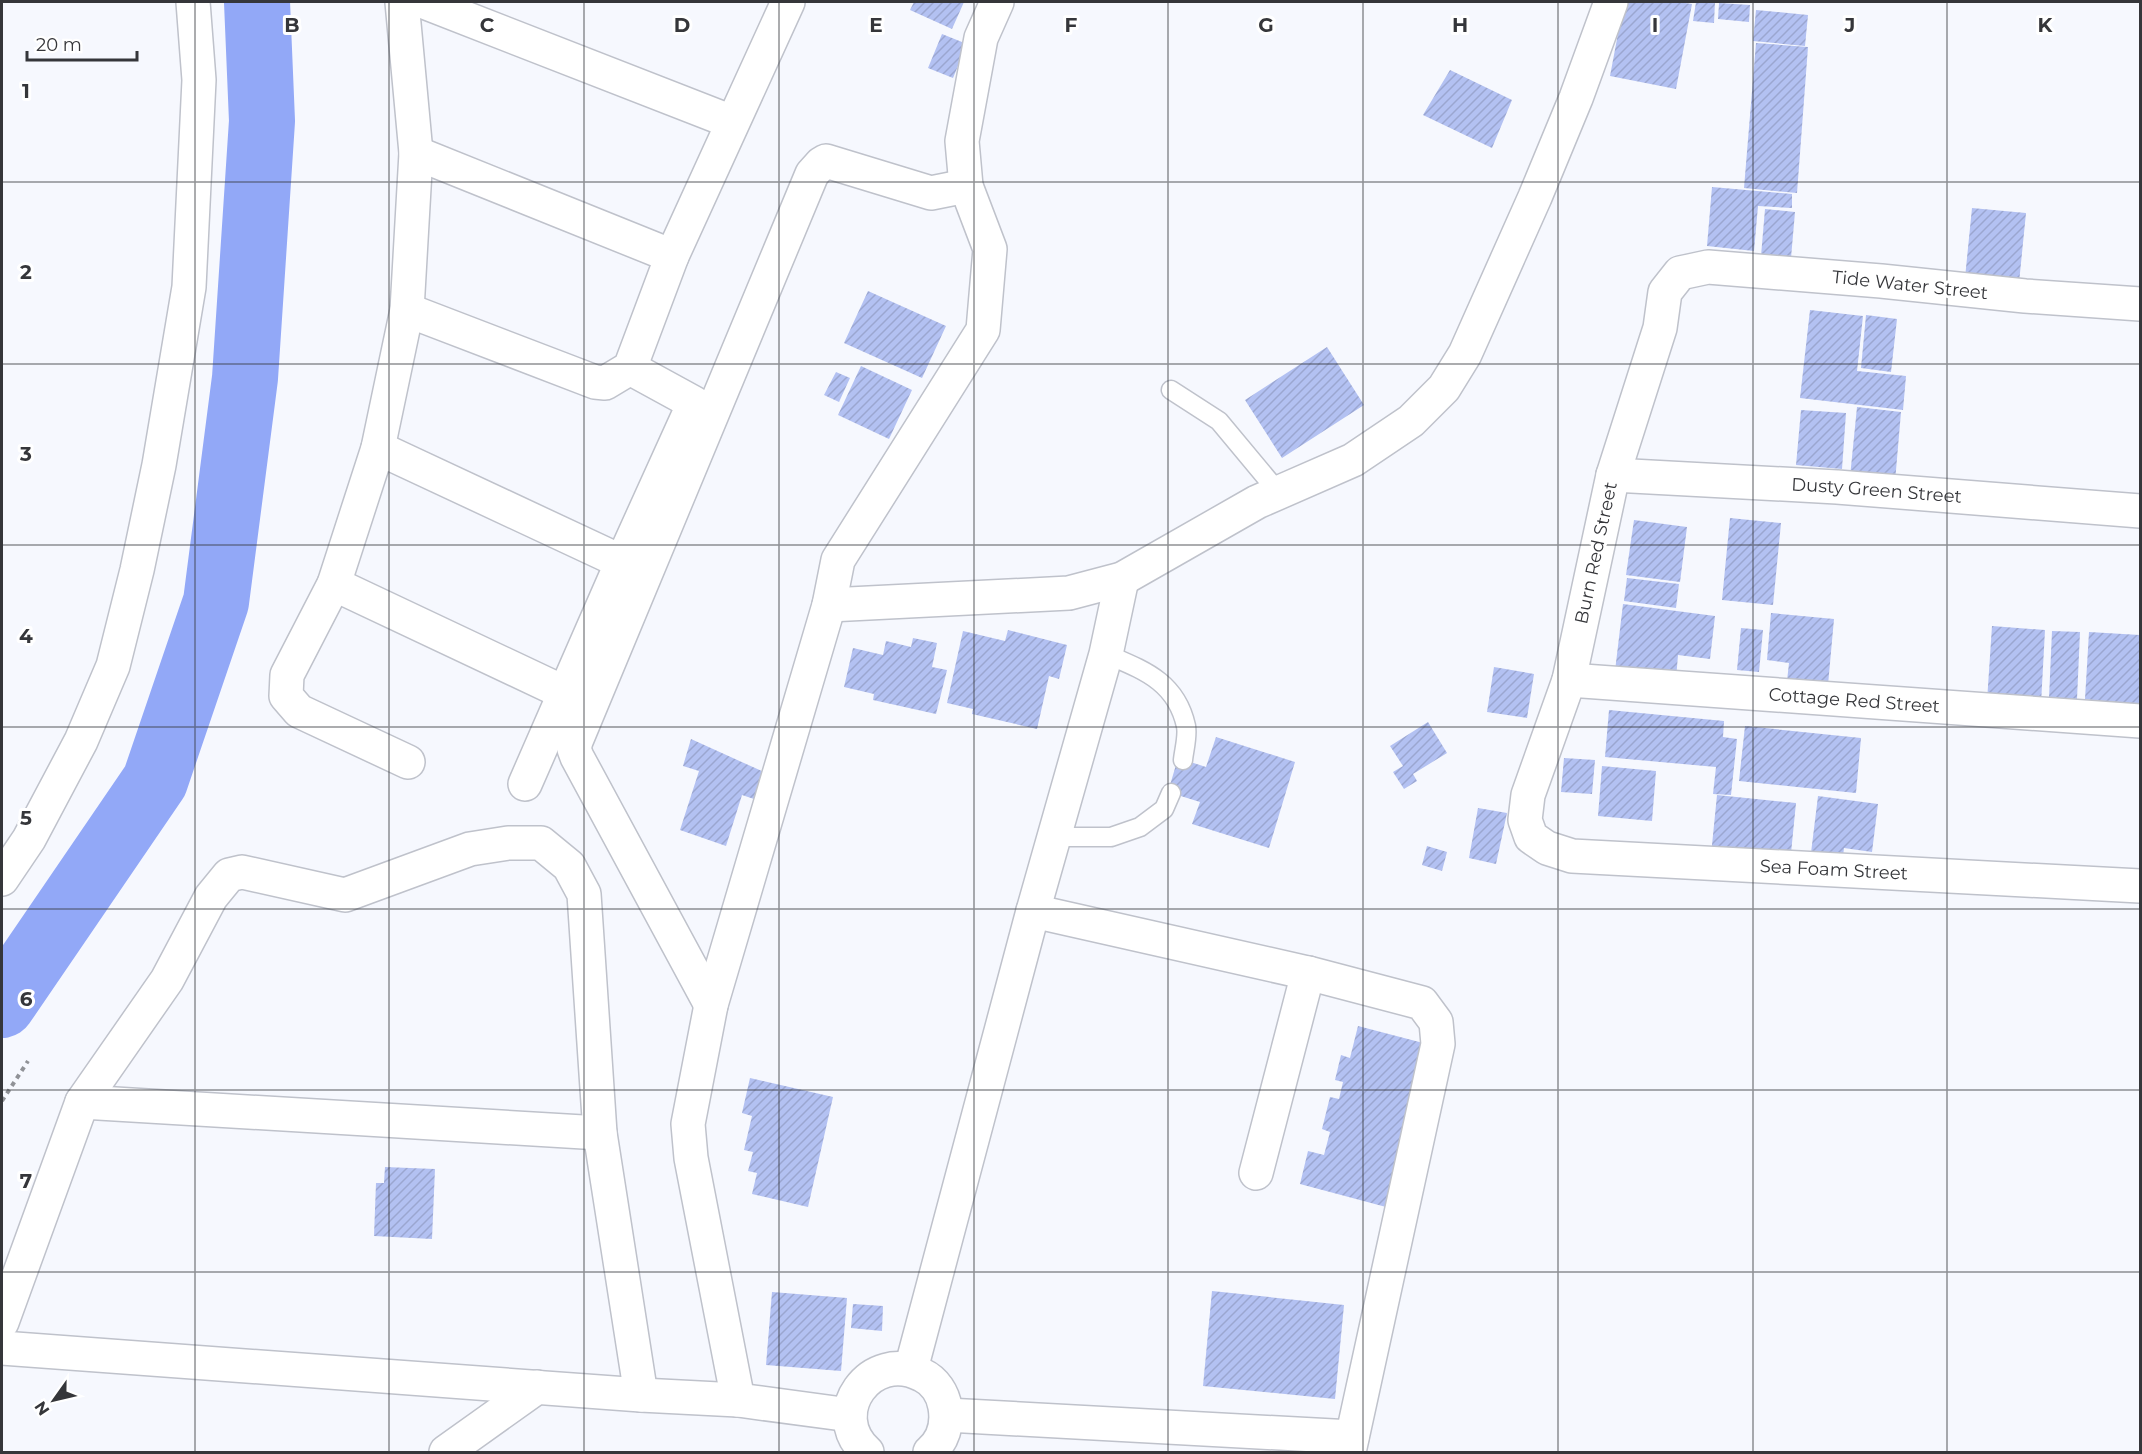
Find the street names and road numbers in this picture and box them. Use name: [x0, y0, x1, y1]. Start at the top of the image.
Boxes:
street label: Tide Water Street: [1831, 266, 1989, 304]
street label: Dusty Green Street: [1791, 474, 1963, 508]
street label: Burn Red Street: [1570, 480, 1622, 626]
street label: Cottage Red Street: [1768, 683, 1941, 718]
street label: Sea Foam Street: [1759, 855, 1908, 885]

